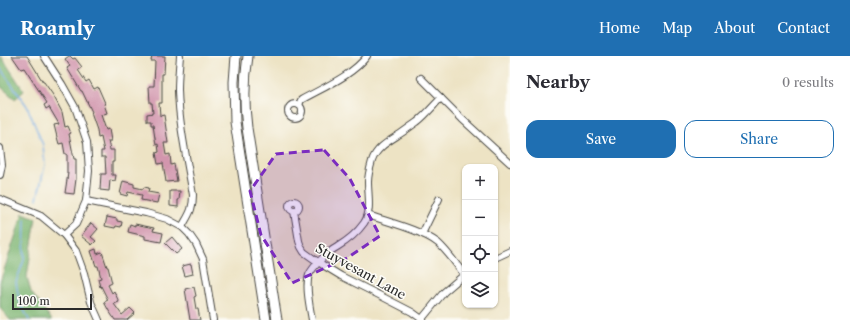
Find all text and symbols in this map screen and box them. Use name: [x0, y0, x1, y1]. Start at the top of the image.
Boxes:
text: Roamly: [20, 17, 95, 40]
text: Home: [599, 19, 640, 37]
text: Map: [662, 19, 692, 37]
text: About: [714, 19, 755, 37]
text: Contact: [777, 19, 830, 37]
text: Nearby: [526, 72, 590, 92]
text: 0 results: [782, 74, 834, 90]
button: Save: [526, 120, 676, 158]
button: Share: [684, 120, 834, 158]
map controls: [462, 164, 498, 308]
button: +: [462, 164, 498, 200]
button: −: [462, 200, 498, 236]
button: locate: [462, 236, 498, 272]
street label: Stuyvesant Lane: [313, 240, 409, 302]
button: layers: [462, 272, 498, 308]
scale bar: [12, 292, 92, 311]
text: 100 m: [18, 294, 50, 308]

